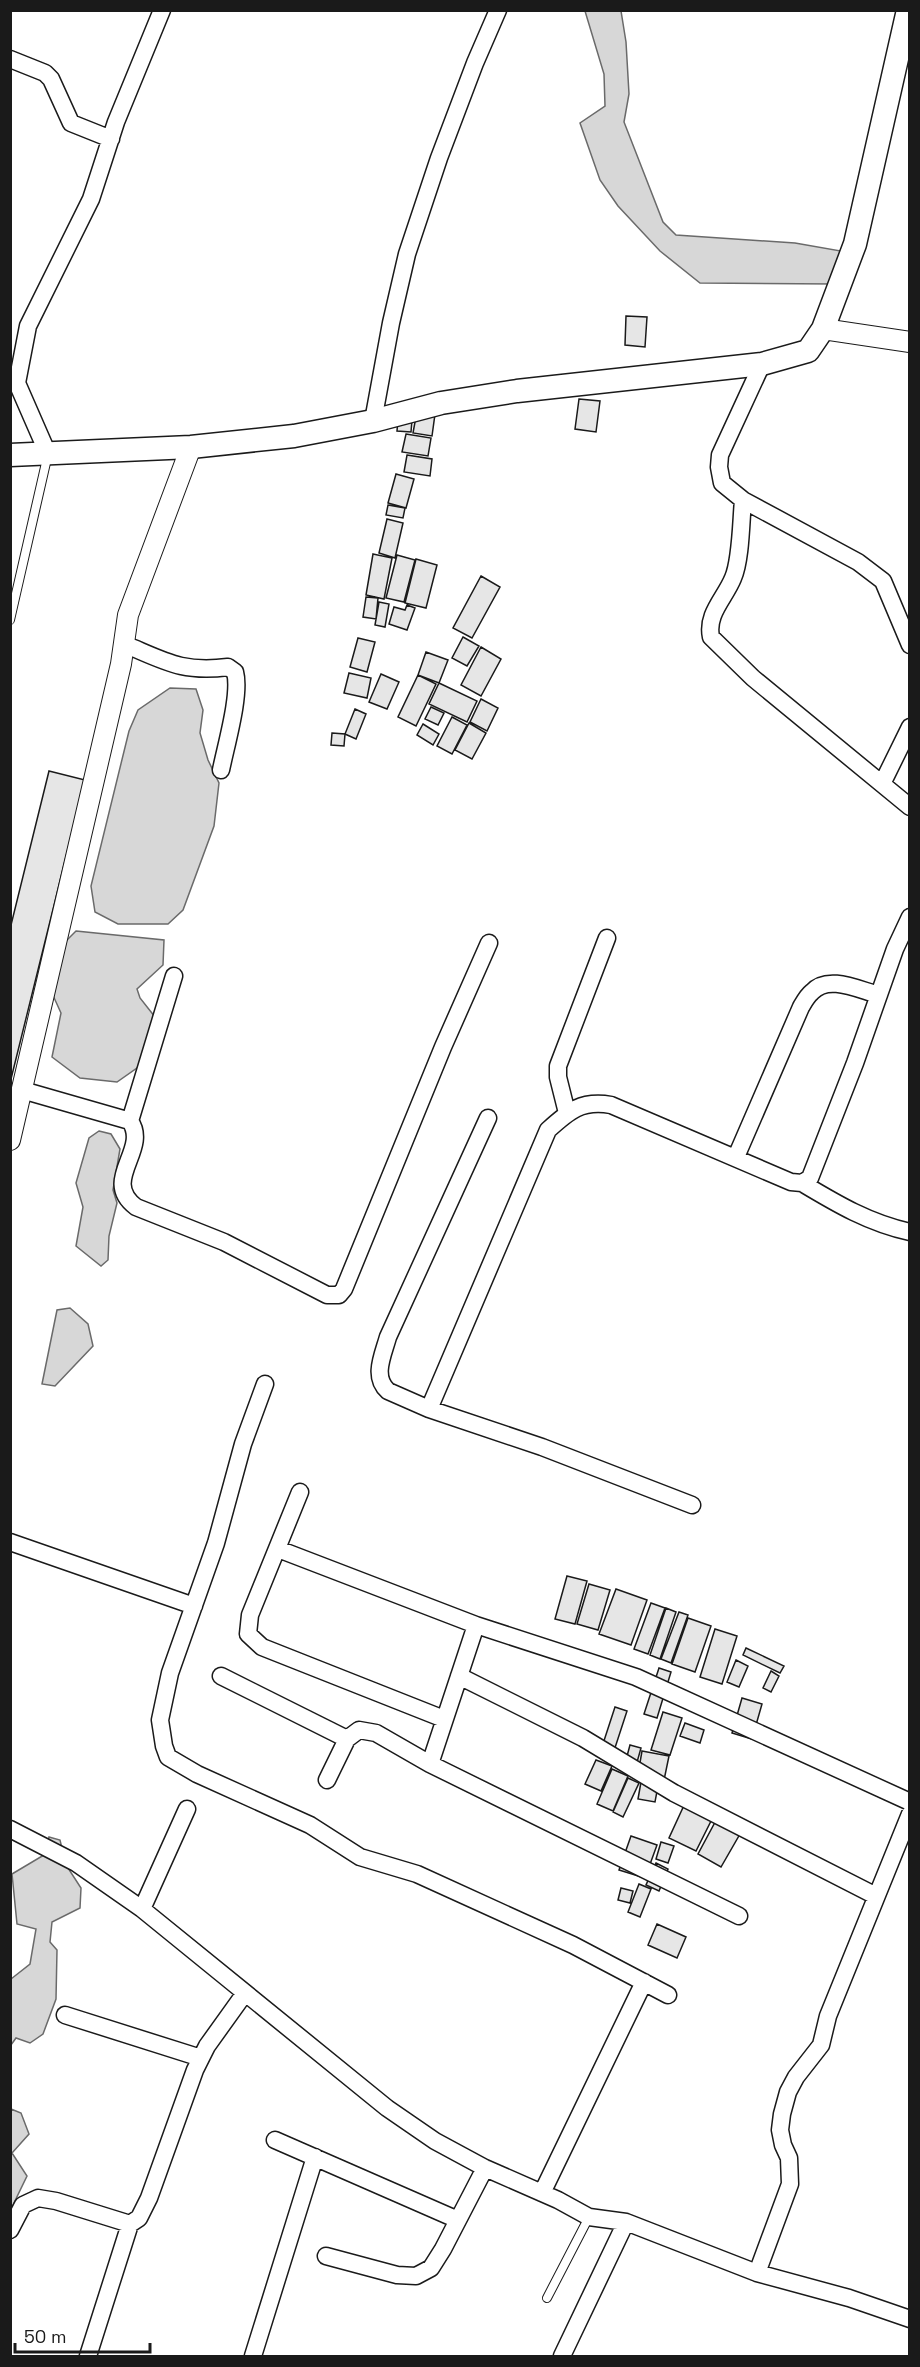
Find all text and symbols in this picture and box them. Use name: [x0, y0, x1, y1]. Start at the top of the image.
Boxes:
scale bar: [15, 2316, 150, 2354]
text: 50 m: [24, 2325, 66, 2348]

